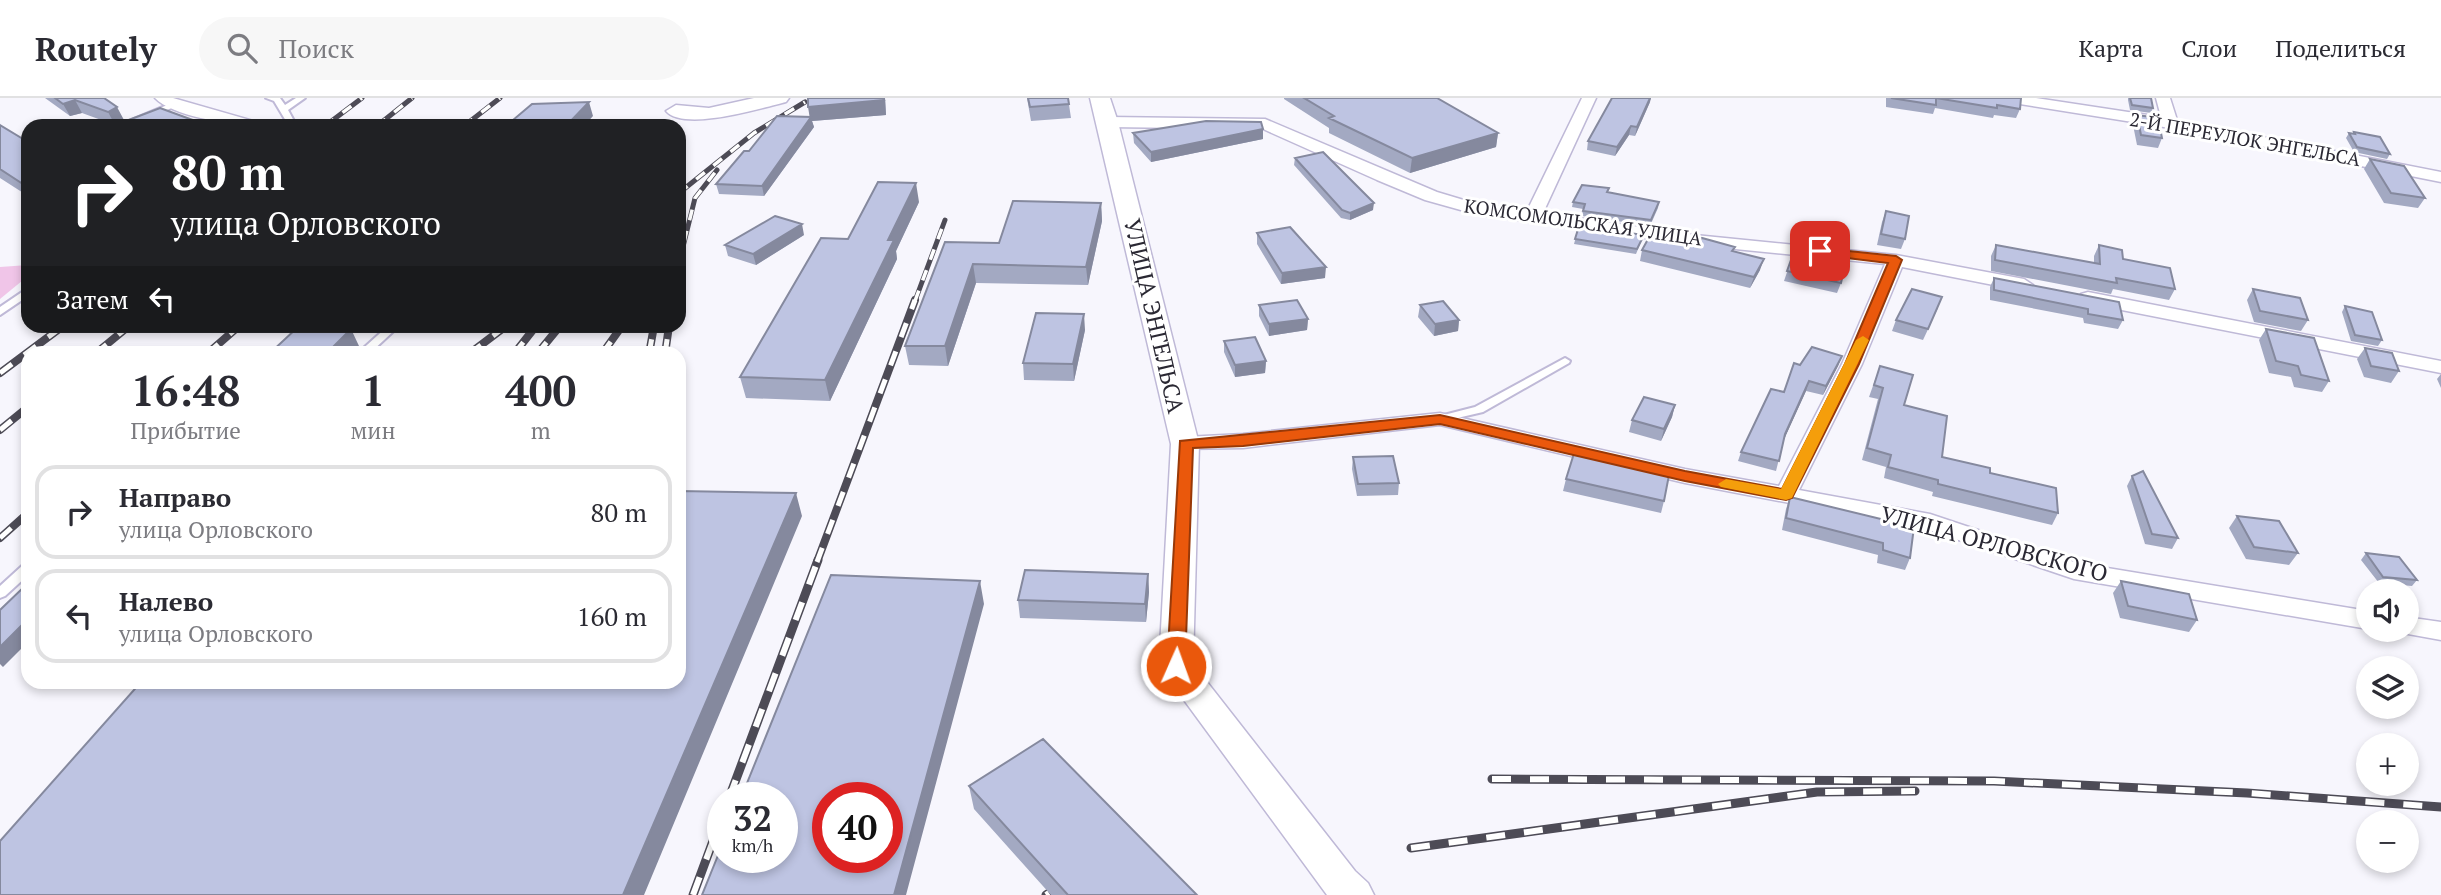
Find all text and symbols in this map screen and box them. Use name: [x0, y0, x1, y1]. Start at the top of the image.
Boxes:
search box: [199, 17, 689, 80]
text: Routely: [35, 27, 157, 70]
icon: search: [223, 29, 261, 67]
text: Поиск: [279, 31, 354, 65]
text: Карта: [2078, 32, 2143, 64]
text: Слои: [2181, 32, 2237, 64]
text: Поделиться: [2275, 32, 2406, 64]
street label: 2-Й ПЕРЕУЛОК ЭНГЕЛЬСА: [2128, 106, 2362, 171]
text: 80 m: [171, 139, 285, 204]
icon: right: [56, 147, 147, 238]
street label: КОМСОМОЛЬСКАЯ УЛИЦА: [1463, 192, 1704, 251]
text: улица Орловского: [171, 202, 441, 244]
street label: УЛИЦА ЭНГЕЛЬСА: [1117, 216, 1192, 416]
pin: [1790, 221, 1850, 281]
icon: arrive: [1801, 232, 1839, 270]
icon: left: [143, 280, 181, 318]
text: Затем: [56, 282, 129, 316]
text: 16:48: [131, 362, 240, 418]
text: 1: [361, 362, 385, 418]
text: 400: [505, 362, 576, 418]
text: Прибытие: [131, 415, 241, 446]
text: мин: [350, 415, 396, 446]
text: m: [531, 415, 551, 446]
text: Направо: [119, 480, 231, 514]
icon: right: [60, 493, 98, 531]
text: 80 m: [591, 495, 647, 529]
street label: УЛИЦА ОРЛОВСКОГО: [1877, 498, 2111, 589]
text: улица Орловского: [119, 514, 313, 545]
map controls: [2356, 579, 2419, 873]
button: sound: [2356, 579, 2419, 642]
text: Налево: [119, 584, 213, 618]
icon: left: [60, 597, 98, 635]
text: 160 m: [577, 599, 647, 633]
text: улица Орловского: [119, 618, 313, 649]
position arrow: [1139, 629, 1213, 703]
button: layers: [2356, 656, 2419, 719]
button: +: [2356, 733, 2419, 796]
speed limit sign: 40: [812, 782, 903, 873]
text: 32: [733, 795, 772, 841]
button: −: [2356, 810, 2419, 873]
text: km/h: [732, 833, 773, 857]

